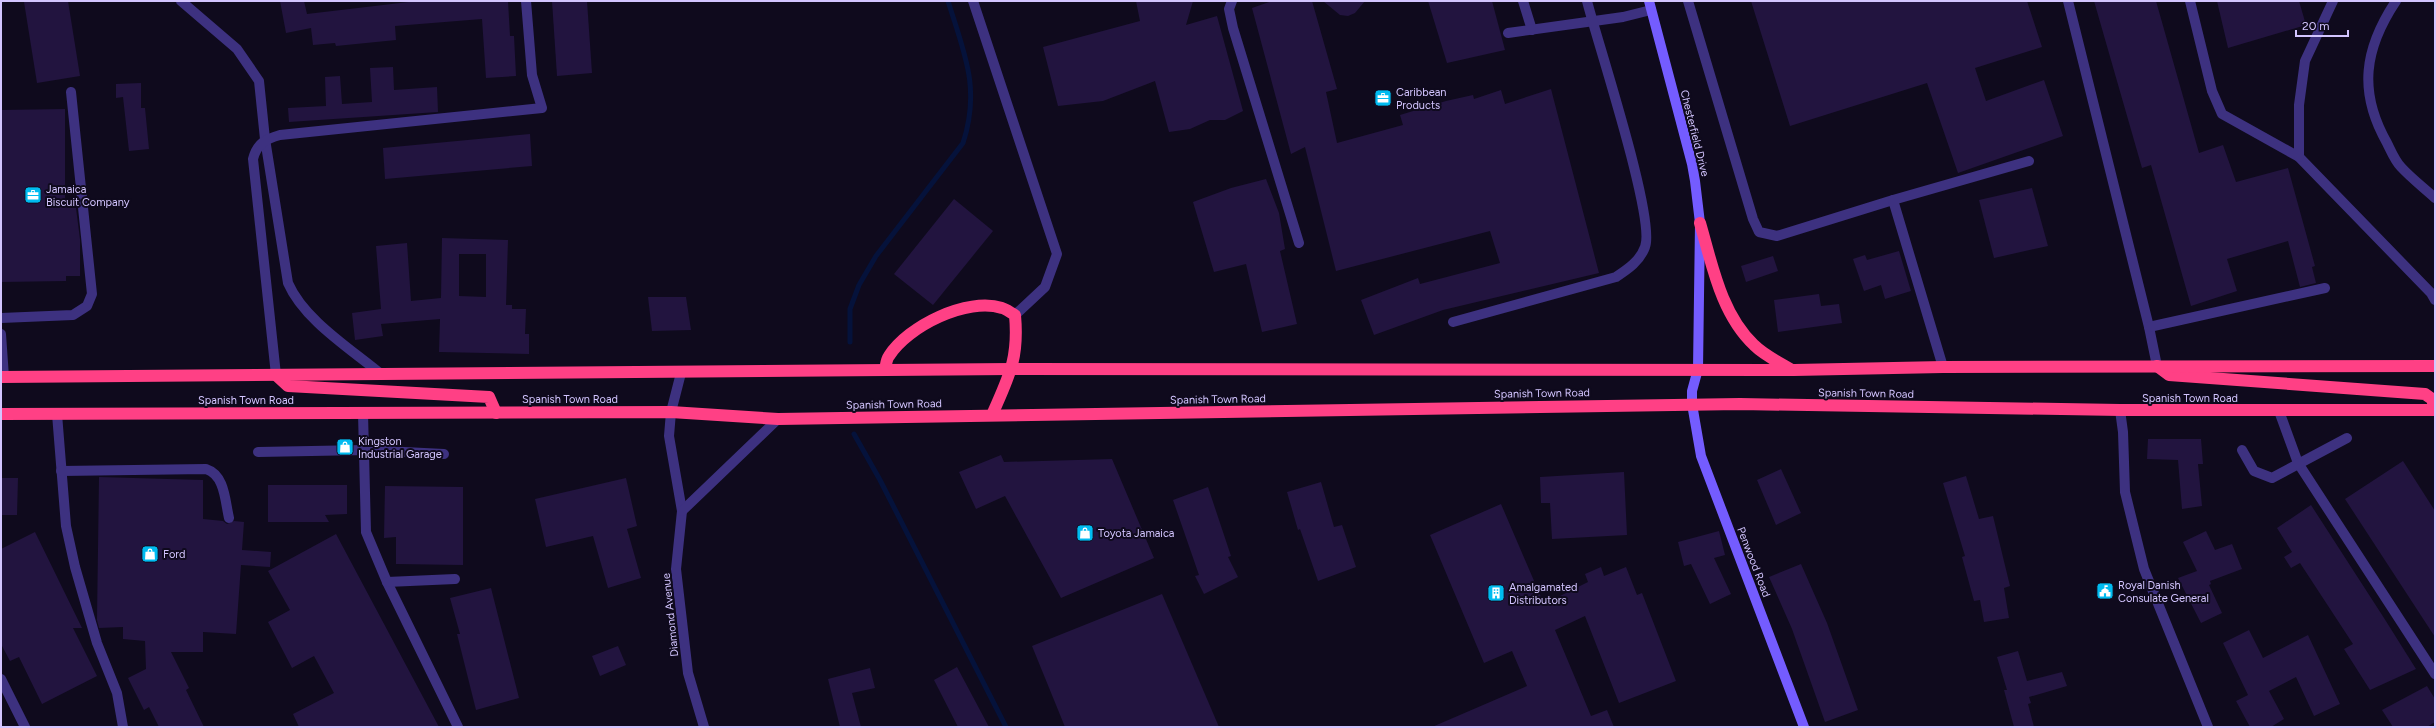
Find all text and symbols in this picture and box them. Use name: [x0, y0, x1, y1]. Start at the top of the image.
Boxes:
scale bar: [2296, 12, 2348, 38]
text: 20 m: [2302, 19, 2330, 33]
place label: Caribbean Products: [1396, 86, 1446, 112]
office icon: Caribbean Products: [1373, 88, 1393, 108]
street label: Chesterfield Drive: [1677, 89, 1712, 178]
place label: Jamaica Biscuit Company: [46, 183, 130, 209]
office icon: Jamaica Biscuit Company: [23, 185, 43, 205]
street label: Spanish Town Road: [1494, 386, 1590, 401]
street label: Spanish Town Road: [1818, 386, 1914, 401]
street label: Spanish Town Road: [1170, 392, 1266, 407]
street label: Spanish Town Road: [2142, 392, 2238, 405]
street label: Spanish Town Road: [522, 393, 618, 406]
street label: Spanish Town Road: [198, 394, 294, 407]
street label: Spanish Town Road: [846, 397, 942, 412]
place label: Kingston Industrial Garage: [358, 435, 442, 461]
shop icon: Kingston Industrial Garage: [335, 437, 355, 457]
shop icon: Toyota Jamaica: [1075, 523, 1095, 543]
street label: Penwood Road: [1734, 525, 1773, 599]
place label: Toyota Jamaica: [1098, 527, 1174, 540]
shop icon: Ford: [140, 544, 160, 564]
place label: Ford: [163, 548, 185, 561]
street label: Diamond Avenue: [660, 573, 681, 657]
place label: Royal Danish Consulate General: [2118, 579, 2209, 605]
place label: Amalgamated Distributors: [1509, 581, 1577, 607]
public building icon: Royal Danish Consulate General: [2095, 581, 2115, 601]
building icon: Amalgamated Distributors: [1486, 583, 1506, 603]

